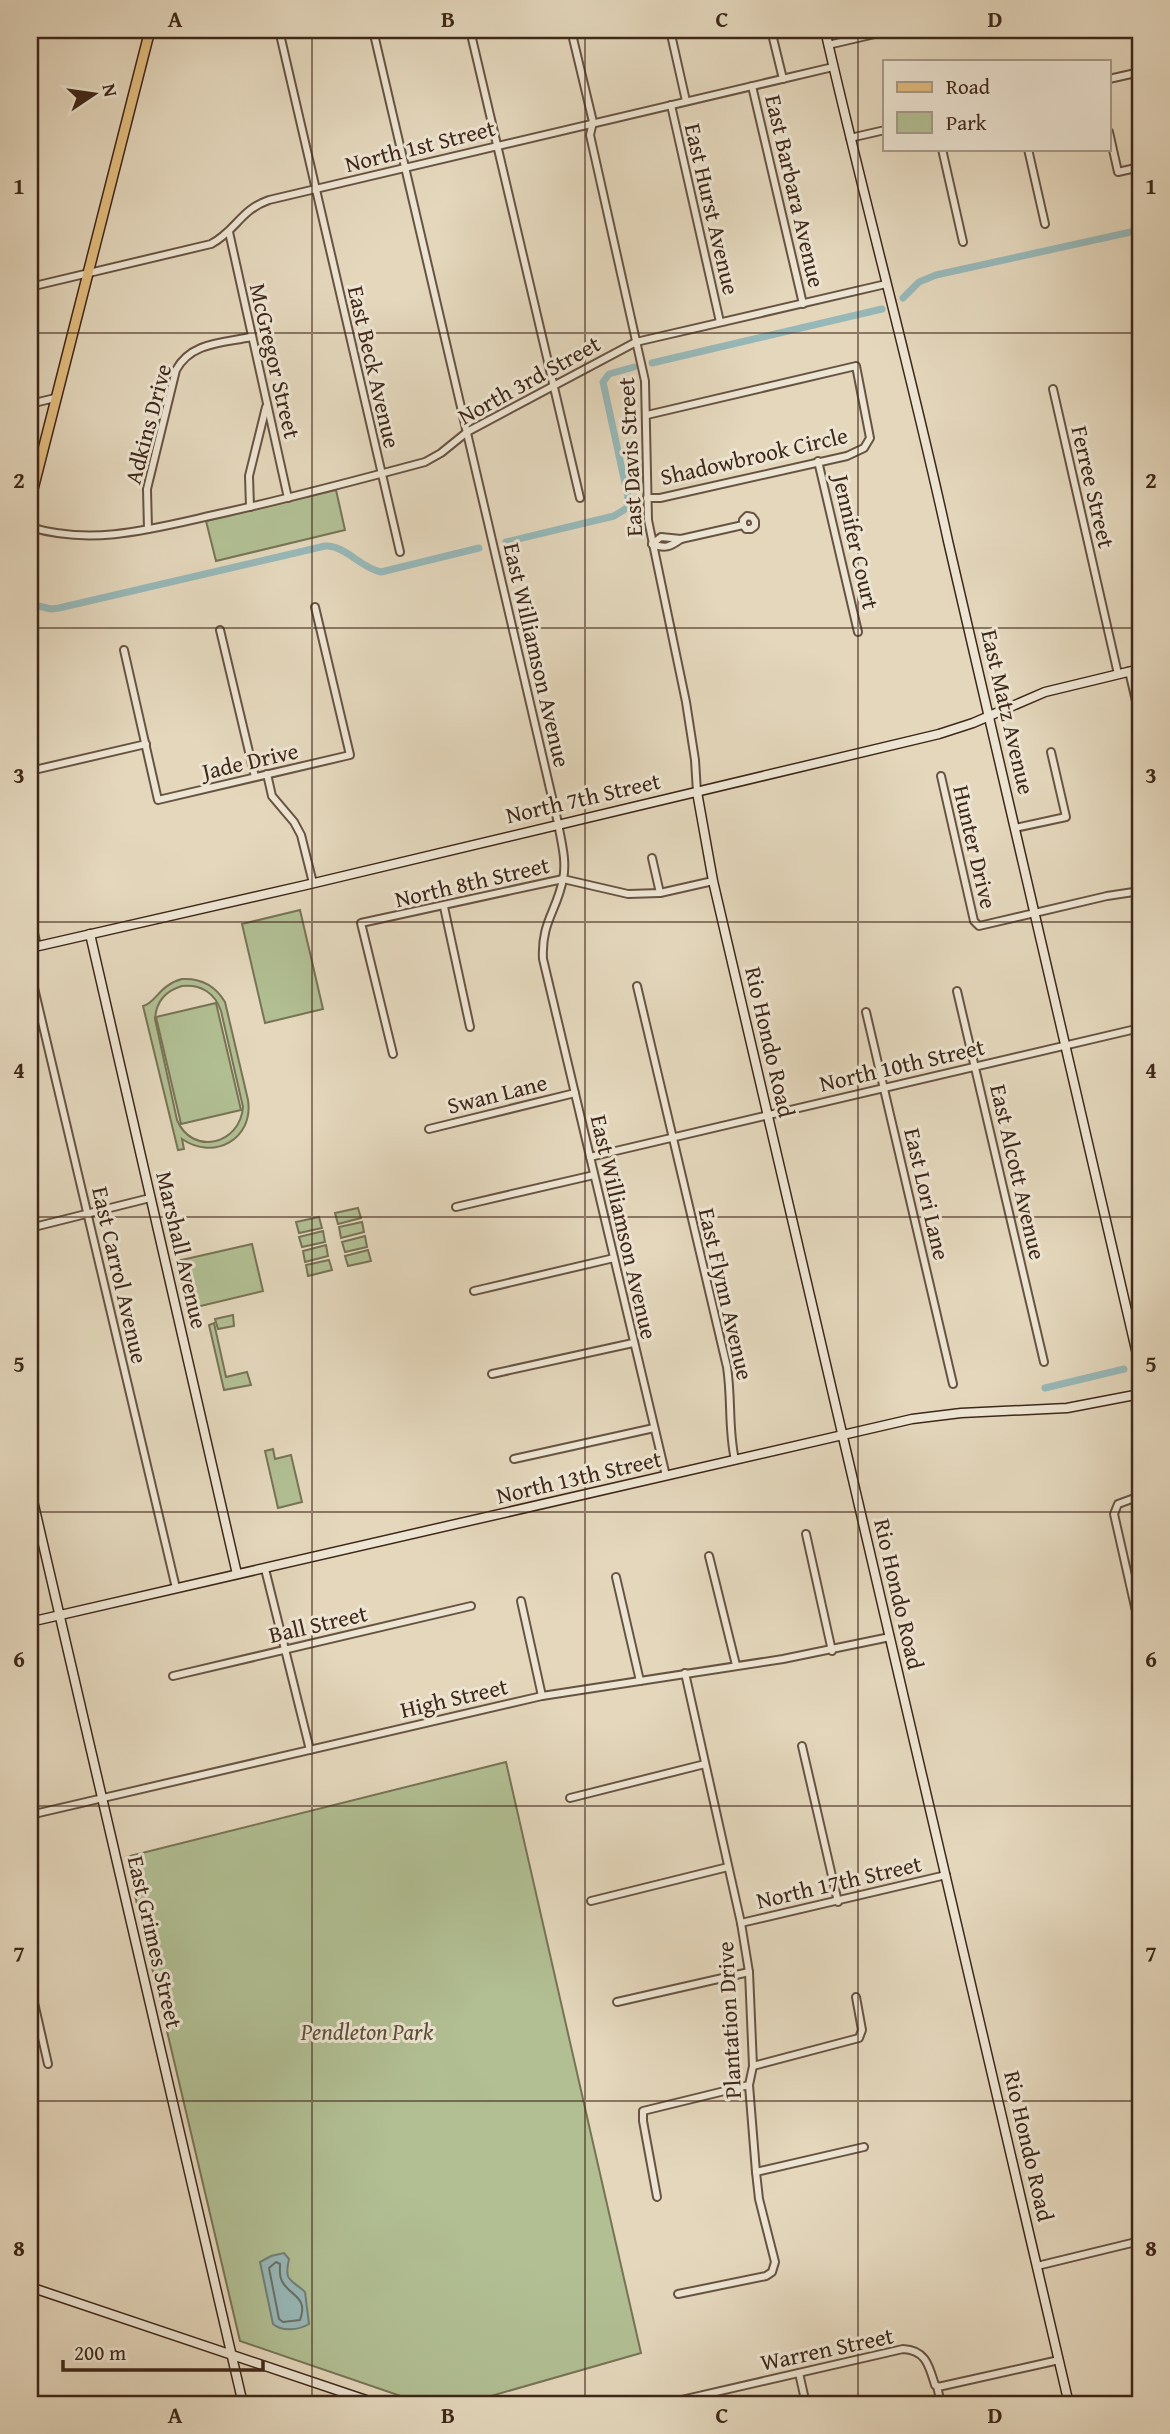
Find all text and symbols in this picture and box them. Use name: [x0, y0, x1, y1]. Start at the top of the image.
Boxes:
text: A: [168, 2, 183, 35]
text: B: [441, 2, 455, 35]
text: C: [715, 2, 729, 35]
text: D: [988, 2, 1003, 35]
north arrow: [60, 60, 130, 130]
legend: [883, 60, 1110, 150]
text: Road: [946, 71, 991, 102]
text: N: [95, 81, 126, 100]
street label: East Barbara Avenue: [757, 91, 834, 291]
text: Park: [946, 107, 987, 138]
street label: North 1st Street: [341, 111, 499, 180]
street label: East Hurst Avenue: [677, 120, 748, 298]
text: 1: [13, 169, 25, 202]
text: 1: [1145, 169, 1157, 202]
street label: McGregor Street: [242, 280, 309, 442]
street label: East Beck Avenue: [340, 282, 409, 451]
street label: North 3rd Street: [452, 327, 606, 432]
street label: Adkins Drive: [116, 360, 179, 488]
street label: East Davis Street: [609, 376, 650, 538]
street label: Shadowbrook Circle: [657, 418, 851, 493]
street label: Ferree Street: [1063, 422, 1124, 551]
text: 2: [13, 463, 25, 496]
text: 2: [1145, 463, 1157, 496]
street label: Jennifer Court: [824, 468, 888, 613]
street label: East Williamson Avenue: [496, 539, 579, 770]
street label: East Matz Avenue: [973, 626, 1044, 798]
street label: Jade Drive: [196, 733, 301, 788]
text: 3: [13, 758, 25, 791]
text: 3: [1145, 758, 1157, 791]
street label: North 7th Street: [502, 764, 663, 831]
street label: Hunter Drive: [945, 782, 1006, 912]
street label: North 8th Street: [391, 848, 552, 915]
street label: Rio Hondo Road: [737, 963, 804, 1121]
street label: North 10th Street: [816, 1029, 988, 1100]
text: 4: [13, 1053, 25, 1086]
text: 4: [1145, 1053, 1157, 1086]
street label: Swan Lane: [443, 1065, 550, 1122]
street label: East Alcott Avenue: [982, 1081, 1055, 1263]
street label: East Williamson Avenue: [583, 1111, 666, 1342]
street label: East Lori Lane: [896, 1125, 959, 1263]
street label: Marshall Avenue: [148, 1168, 217, 1332]
street label: East Carrol Avenue: [84, 1183, 157, 1367]
street label: East Flynn Avenue: [691, 1205, 762, 1383]
text: 5: [13, 1347, 25, 1380]
text: 5: [1145, 1347, 1157, 1380]
street label: North 13th Street: [493, 1441, 665, 1512]
street label: Rio Hondo Road: [866, 1515, 933, 1673]
street label: Ball Street: [265, 1596, 370, 1651]
text: 6: [13, 1642, 25, 1675]
text: 6: [1145, 1642, 1157, 1675]
street label: High Street: [397, 1669, 511, 1726]
street label: North 17th Street: [753, 1846, 925, 1917]
street label: East Grimes Street: [120, 1852, 191, 2031]
text: 7: [13, 1937, 25, 1970]
text: 7: [1145, 1937, 1157, 1970]
street label: Plantation Drive: [708, 1941, 749, 2100]
park label: Pendleton Park: [300, 2015, 434, 2048]
street label: Rio Hondo Road: [996, 2067, 1063, 2225]
text: 8: [13, 2231, 25, 2264]
text: 8: [1145, 2231, 1157, 2264]
street label: Warren Street: [757, 2318, 896, 2379]
scale bar: [63, 2329, 262, 2373]
text: 200 m: [74, 2337, 126, 2368]
text: A: [168, 2398, 183, 2431]
text: B: [441, 2398, 455, 2431]
text: C: [715, 2398, 729, 2431]
text: D: [988, 2398, 1003, 2431]

